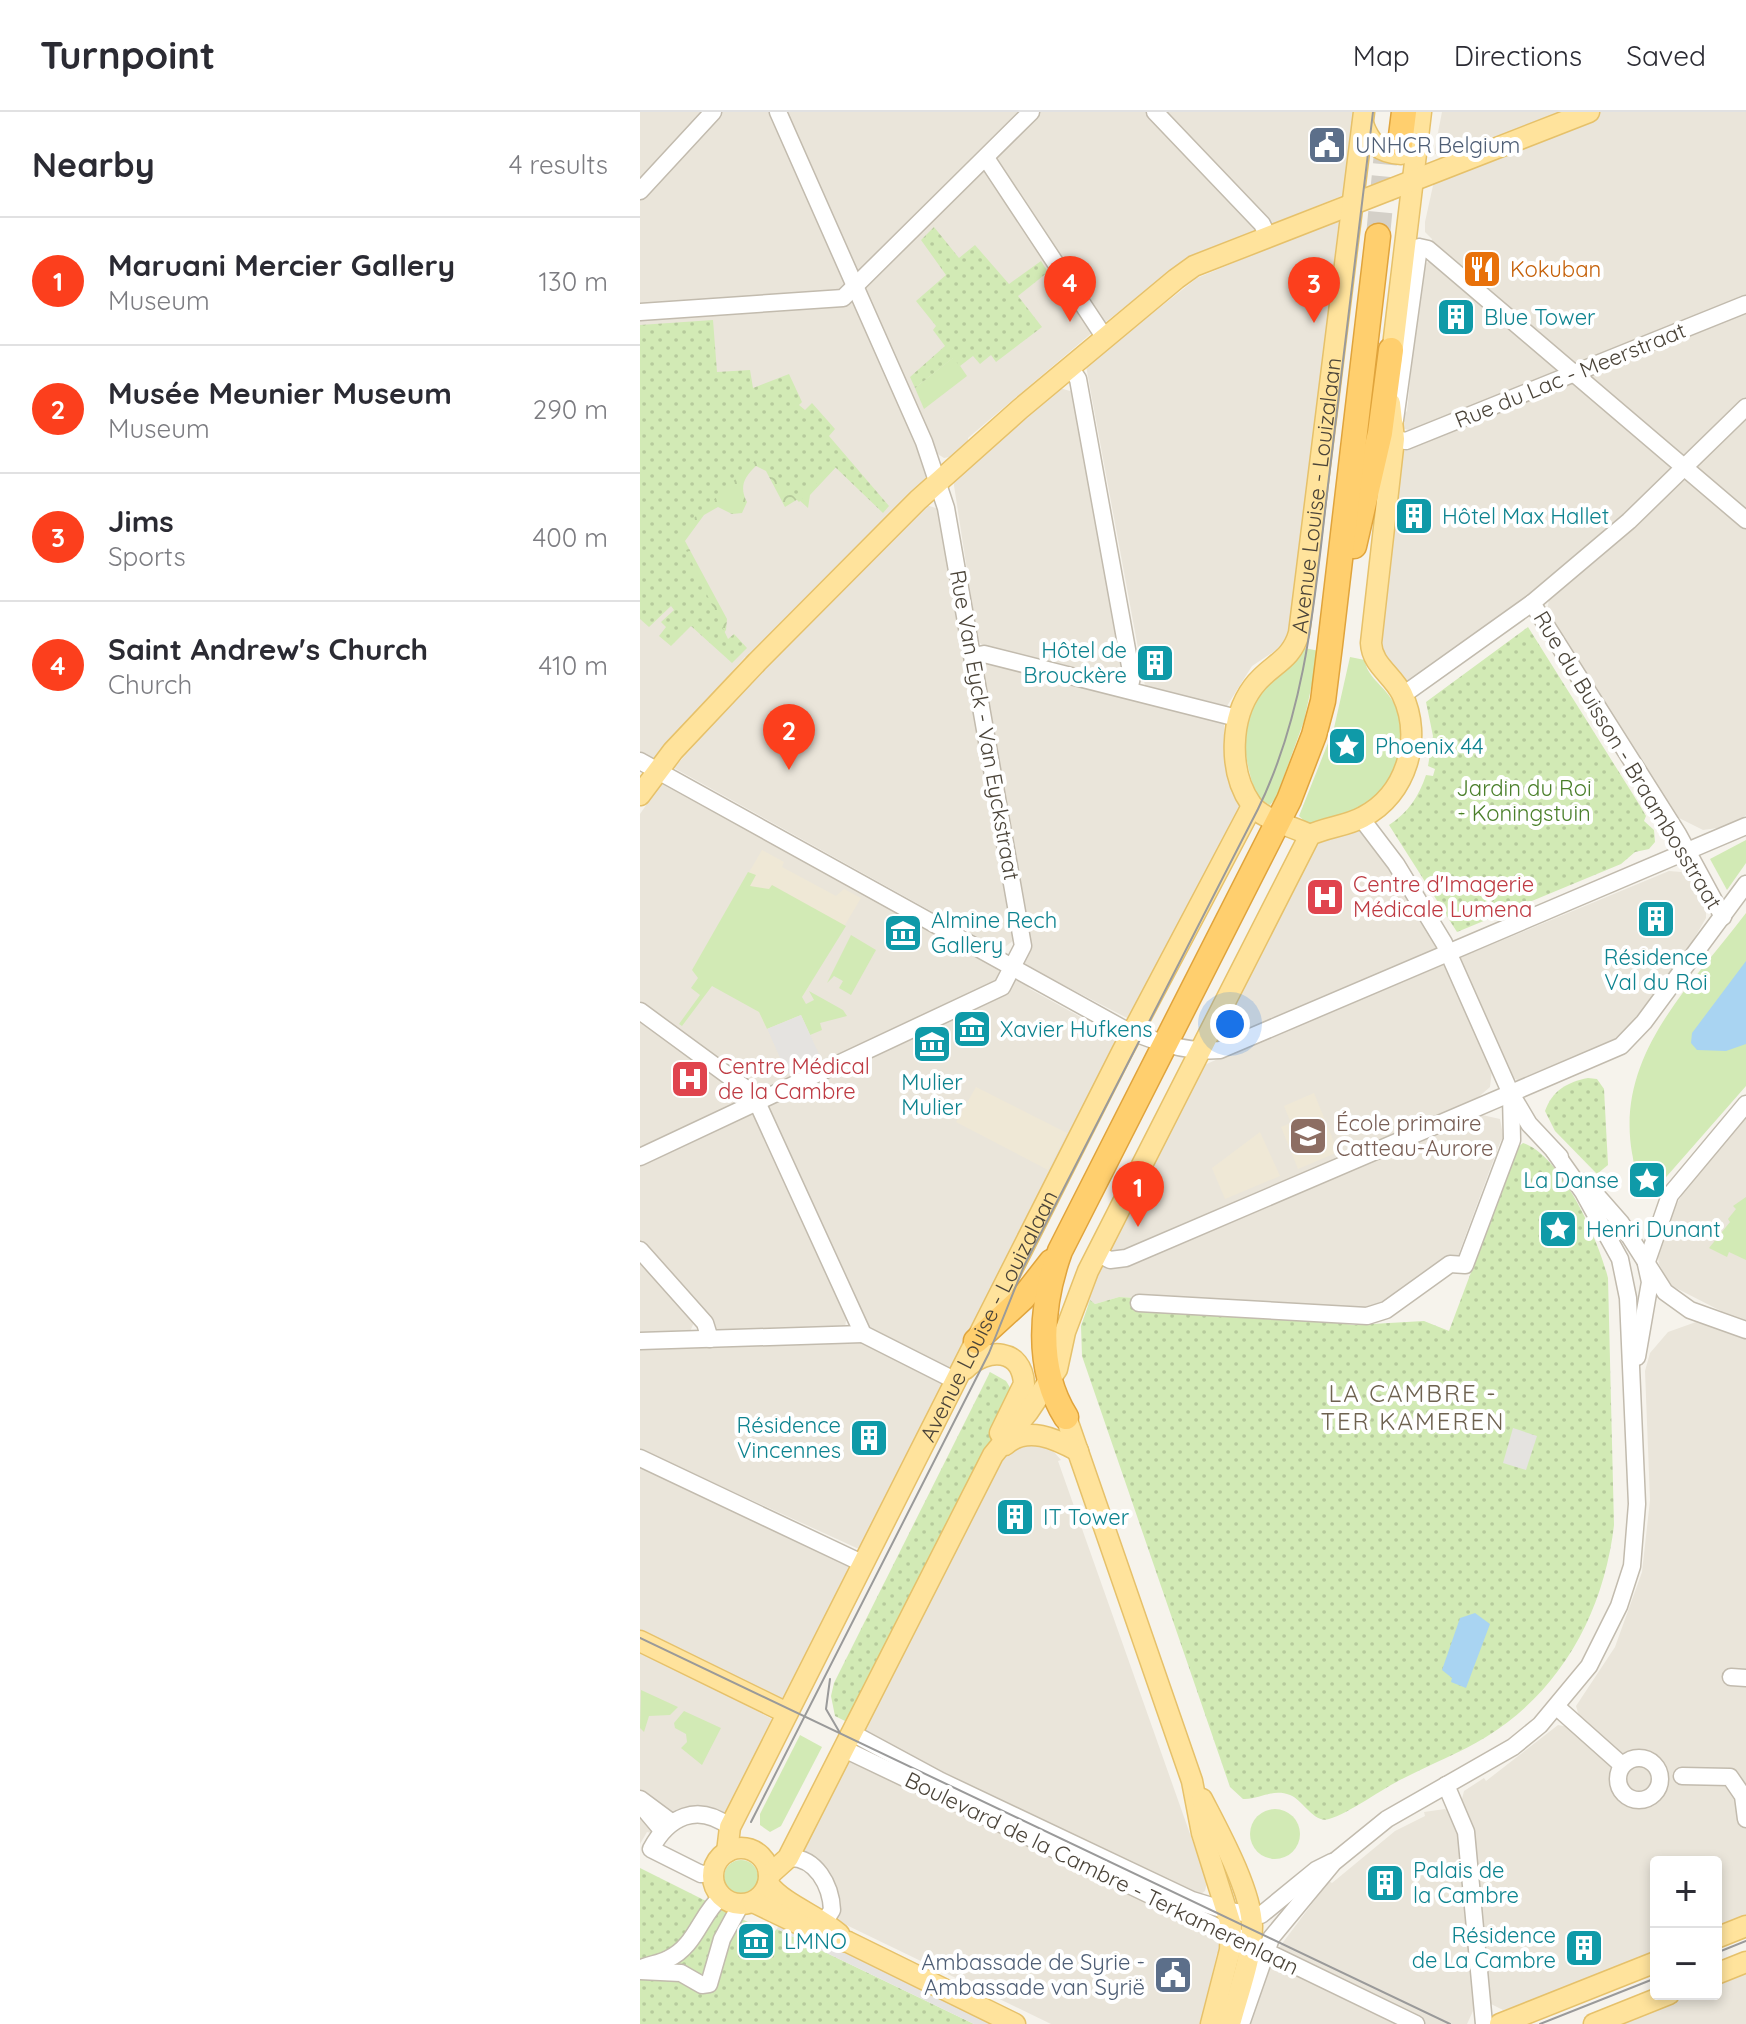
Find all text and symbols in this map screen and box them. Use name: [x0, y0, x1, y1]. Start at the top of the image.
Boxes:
text: Turnpoint: [40, 31, 215, 79]
text: Map: [1353, 38, 1410, 73]
text: Directions: [1454, 38, 1582, 73]
text: Saved: [1626, 38, 1706, 73]
public building icon: UNHCR Belgium: [1306, 124, 1348, 166]
place label: UNHCR Belgium: [1355, 131, 1520, 159]
text: Nearby: [32, 143, 155, 186]
text: 4 results: [509, 148, 608, 181]
text: Maruani Mercier Gallery: [108, 246, 455, 284]
restaurant icon: Kokuban: [1461, 248, 1503, 290]
place label: Kokuban: [1510, 255, 1601, 283]
pin: 4: [1044, 256, 1096, 322]
pin: 3: [1288, 257, 1340, 323]
text: 1: [53, 265, 63, 298]
text: 130 m: [538, 265, 608, 298]
text: Museum: [108, 284, 210, 317]
building icon: Blue Tower: [1435, 296, 1477, 338]
place label: Blue Tower: [1484, 303, 1596, 331]
street label: Rue du Lac - Meerstraat: [1450, 316, 1690, 434]
street label: Avenue Louise - Louizalaan: [1285, 356, 1347, 635]
text: Musée Meunier Museum: [108, 374, 452, 412]
text: 2: [51, 393, 65, 426]
text: 290 m: [533, 393, 608, 426]
text: Museum: [108, 412, 210, 445]
building icon: Hôtel Max Hallet: [1393, 495, 1435, 537]
text: Jims: [108, 502, 174, 540]
place label: Hôtel Max Hallet: [1442, 502, 1609, 530]
text: 3: [51, 521, 65, 554]
text: 400 m: [533, 521, 608, 554]
text: Sports: [108, 540, 186, 573]
street label: Rue Van Eyck - Van Eyckstraat: [944, 568, 1026, 882]
street label: Rue du Buisson - Braambosstraat: [1528, 606, 1728, 914]
text: Saint Andrew's Church: [108, 630, 428, 668]
place label: Hôtel de Brouckère: [1023, 636, 1127, 689]
building icon: Hôtel de Brouckère: [1134, 642, 1176, 684]
text: 4: [50, 649, 66, 682]
text: 410 m: [539, 649, 608, 682]
text: Church: [108, 668, 192, 701]
pin: 2: [763, 704, 815, 770]
place icon: Phoenix 44: [1326, 725, 1368, 767]
place label: Phoenix 44: [1375, 732, 1484, 760]
park label: Jardin du Roi - Koningstuin: [1456, 774, 1592, 827]
place label: Centre d'Imagerie Médicale Lumena: [1353, 870, 1534, 923]
hospital icon: Centre d'Imagerie Médicale Lumena: [1304, 876, 1346, 918]
building icon: Résidence Val du Roi: [1635, 898, 1677, 940]
place label: Almine Rech Gallery: [931, 906, 1057, 959]
museum icon: Almine Rech Gallery: [882, 912, 924, 954]
place label: Résidence Val du Roi: [1604, 943, 1708, 996]
your location: [1210, 1004, 1250, 1044]
museum icon: Xavier Hufkens: [951, 1008, 993, 1050]
place label: Xavier Hufkens: [1000, 1015, 1153, 1043]
museum icon: Mulier Mulier: [911, 1023, 953, 1065]
place label: Centre Médical de la Cambre: [718, 1052, 870, 1105]
hospital icon: Centre Médical de la Cambre: [669, 1058, 711, 1100]
place label: Mulier Mulier: [901, 1068, 963, 1121]
place label: École primaire Catteau-Aurore: [1336, 1109, 1493, 1162]
school or university icon: École primaire Catteau-Aurore: [1287, 1115, 1329, 1157]
place icon: La Danse: [1626, 1159, 1668, 1201]
pin: 1: [1112, 1161, 1164, 1227]
place label: La Danse: [1523, 1166, 1619, 1194]
street label: Avenue Louise - Louizalaan: [913, 1186, 1064, 1446]
place icon: Henri Dunant: [1537, 1208, 1579, 1250]
place label: Henri Dunant: [1586, 1215, 1721, 1243]
district label: LA CAMBRE - TER KAMEREN: [1320, 1378, 1506, 1436]
place label: Résidence Vincennes: [737, 1411, 841, 1464]
building icon: Résidence Vincennes: [848, 1417, 890, 1459]
building icon: IT Tower: [994, 1496, 1036, 1538]
place label: IT Tower: [1043, 1503, 1130, 1531]
street label: Boulevard de la Cambre - Terkamerenlaan: [901, 1765, 1303, 1981]
place label: Palais de la Cambre: [1413, 1856, 1519, 1909]
map controls: [1650, 1856, 1722, 2000]
button: +: [1650, 1856, 1722, 1928]
building icon: Palais de la Cambre: [1364, 1862, 1406, 1904]
museum icon: LMNO: [735, 1920, 777, 1962]
place label: Résidence de La Cambre: [1412, 1921, 1556, 1974]
place label: LMNO: [784, 1927, 847, 1955]
building icon: Résidence de La Cambre: [1563, 1927, 1605, 1969]
button: −: [1650, 1928, 1722, 2000]
place label: Ambassade de Syrie - Ambassade van Syrië: [921, 1948, 1145, 2001]
public building icon: Ambassade de Syrie - Ambassade van Syrië: [1152, 1954, 1194, 1996]

